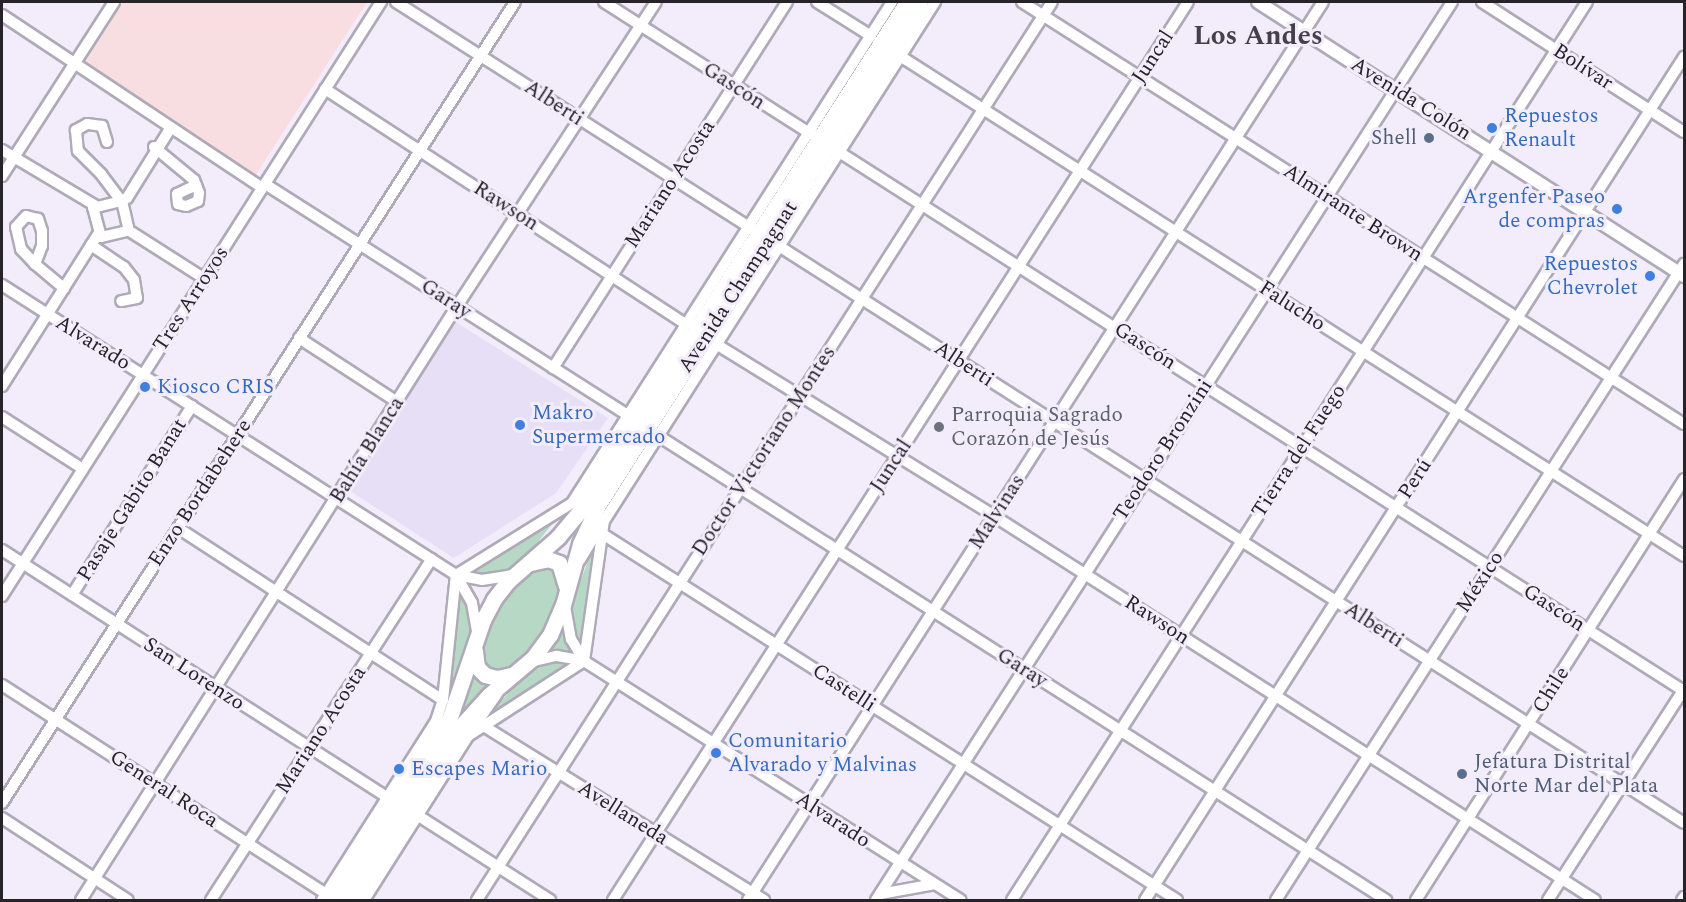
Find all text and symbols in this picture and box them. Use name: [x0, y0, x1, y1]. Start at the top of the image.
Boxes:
district label: Los Andes: [1193, 21, 1323, 53]
street label: Juncal: [1127, 26, 1179, 88]
street label: Bolívar: [1548, 38, 1618, 96]
street label: Avenida Colón: [1346, 52, 1476, 146]
street label: Gascón: [698, 57, 770, 115]
street label: Alberti: [519, 74, 589, 132]
place label: Repuestos Renault: [1504, 103, 1599, 153]
street label: Mariano Acosta: [619, 115, 721, 253]
marker: Repuestos Renault: [1485, 121, 1499, 135]
place label: Shell: [1371, 125, 1417, 151]
marker: Shell: [1422, 131, 1436, 145]
street label: Almirante Brown: [1278, 158, 1428, 268]
street label: Rawson: [469, 176, 543, 236]
place label: Argenfer Paseo de compras: [1463, 184, 1605, 234]
street label: Avenida Champagnat: [673, 196, 803, 378]
marker: Argenfer Paseo de compras: [1610, 202, 1624, 216]
street label: Tres Arroyos: [148, 242, 234, 356]
place label: Repuestos Chevrolet: [1543, 251, 1638, 301]
marker: Repuestos Chevrolet: [1643, 269, 1657, 283]
street label: Garay: [416, 273, 476, 325]
street label: Falucho: [1254, 275, 1330, 337]
street label: Alvarado: [51, 310, 135, 376]
street label: Gascón: [1109, 317, 1181, 375]
street label: Alberti: [929, 335, 999, 393]
street label: Doctor Victoriano Montes: [687, 341, 841, 561]
place label: Kiosco CRIS: [157, 374, 274, 400]
street label: Teodoro Bronzini: [1108, 374, 1218, 526]
marker: Kiosco CRIS: [138, 380, 152, 394]
street label: Tierra del Fuego: [1247, 380, 1351, 522]
street label: Bahía Blanca: [324, 392, 410, 508]
place label: Makro Supermercado: [532, 400, 665, 450]
place label: Parroquia Sagrado Corazón de Jesús: [951, 402, 1123, 452]
street label: Pasaje Gabito Banat: [72, 414, 192, 586]
street label: Enzo Bordabehere: [143, 415, 257, 571]
marker: Makro Supermercado: [513, 418, 527, 432]
marker: Parroquia Sagrado Corazón de Jesús: [932, 420, 946, 434]
street label: Juncal: [865, 435, 917, 497]
street label: Perú: [1393, 454, 1437, 504]
street label: Malvinas: [963, 470, 1031, 554]
street label: México: [1451, 546, 1509, 618]
street label: Gascón: [1518, 579, 1590, 637]
street label: Rawson: [1120, 590, 1194, 650]
street label: Alberti: [1339, 596, 1409, 654]
street label: San Lorenzo: [139, 632, 249, 716]
street label: Garay: [992, 642, 1052, 694]
street label: Castelli: [807, 658, 881, 718]
street label: Mariano Acosta: [270, 661, 372, 799]
street label: Chile: [1527, 662, 1575, 718]
place label: Comunitario Alvarado y Malvinas: [728, 728, 917, 778]
street label: General Roca: [105, 745, 223, 833]
marker: Comunitario Alvarado y Malvinas: [709, 746, 723, 760]
place label: Jefatura Distrital Norte Mar del Plata: [1474, 749, 1658, 799]
place label: Escapes Mario: [411, 756, 547, 782]
marker: Escapes Mario: [392, 762, 406, 776]
marker: Jefatura Distrital Norte Mar del Plata: [1455, 767, 1469, 781]
street label: Avellaneda: [573, 775, 673, 851]
street label: Alvarado: [791, 787, 875, 853]

